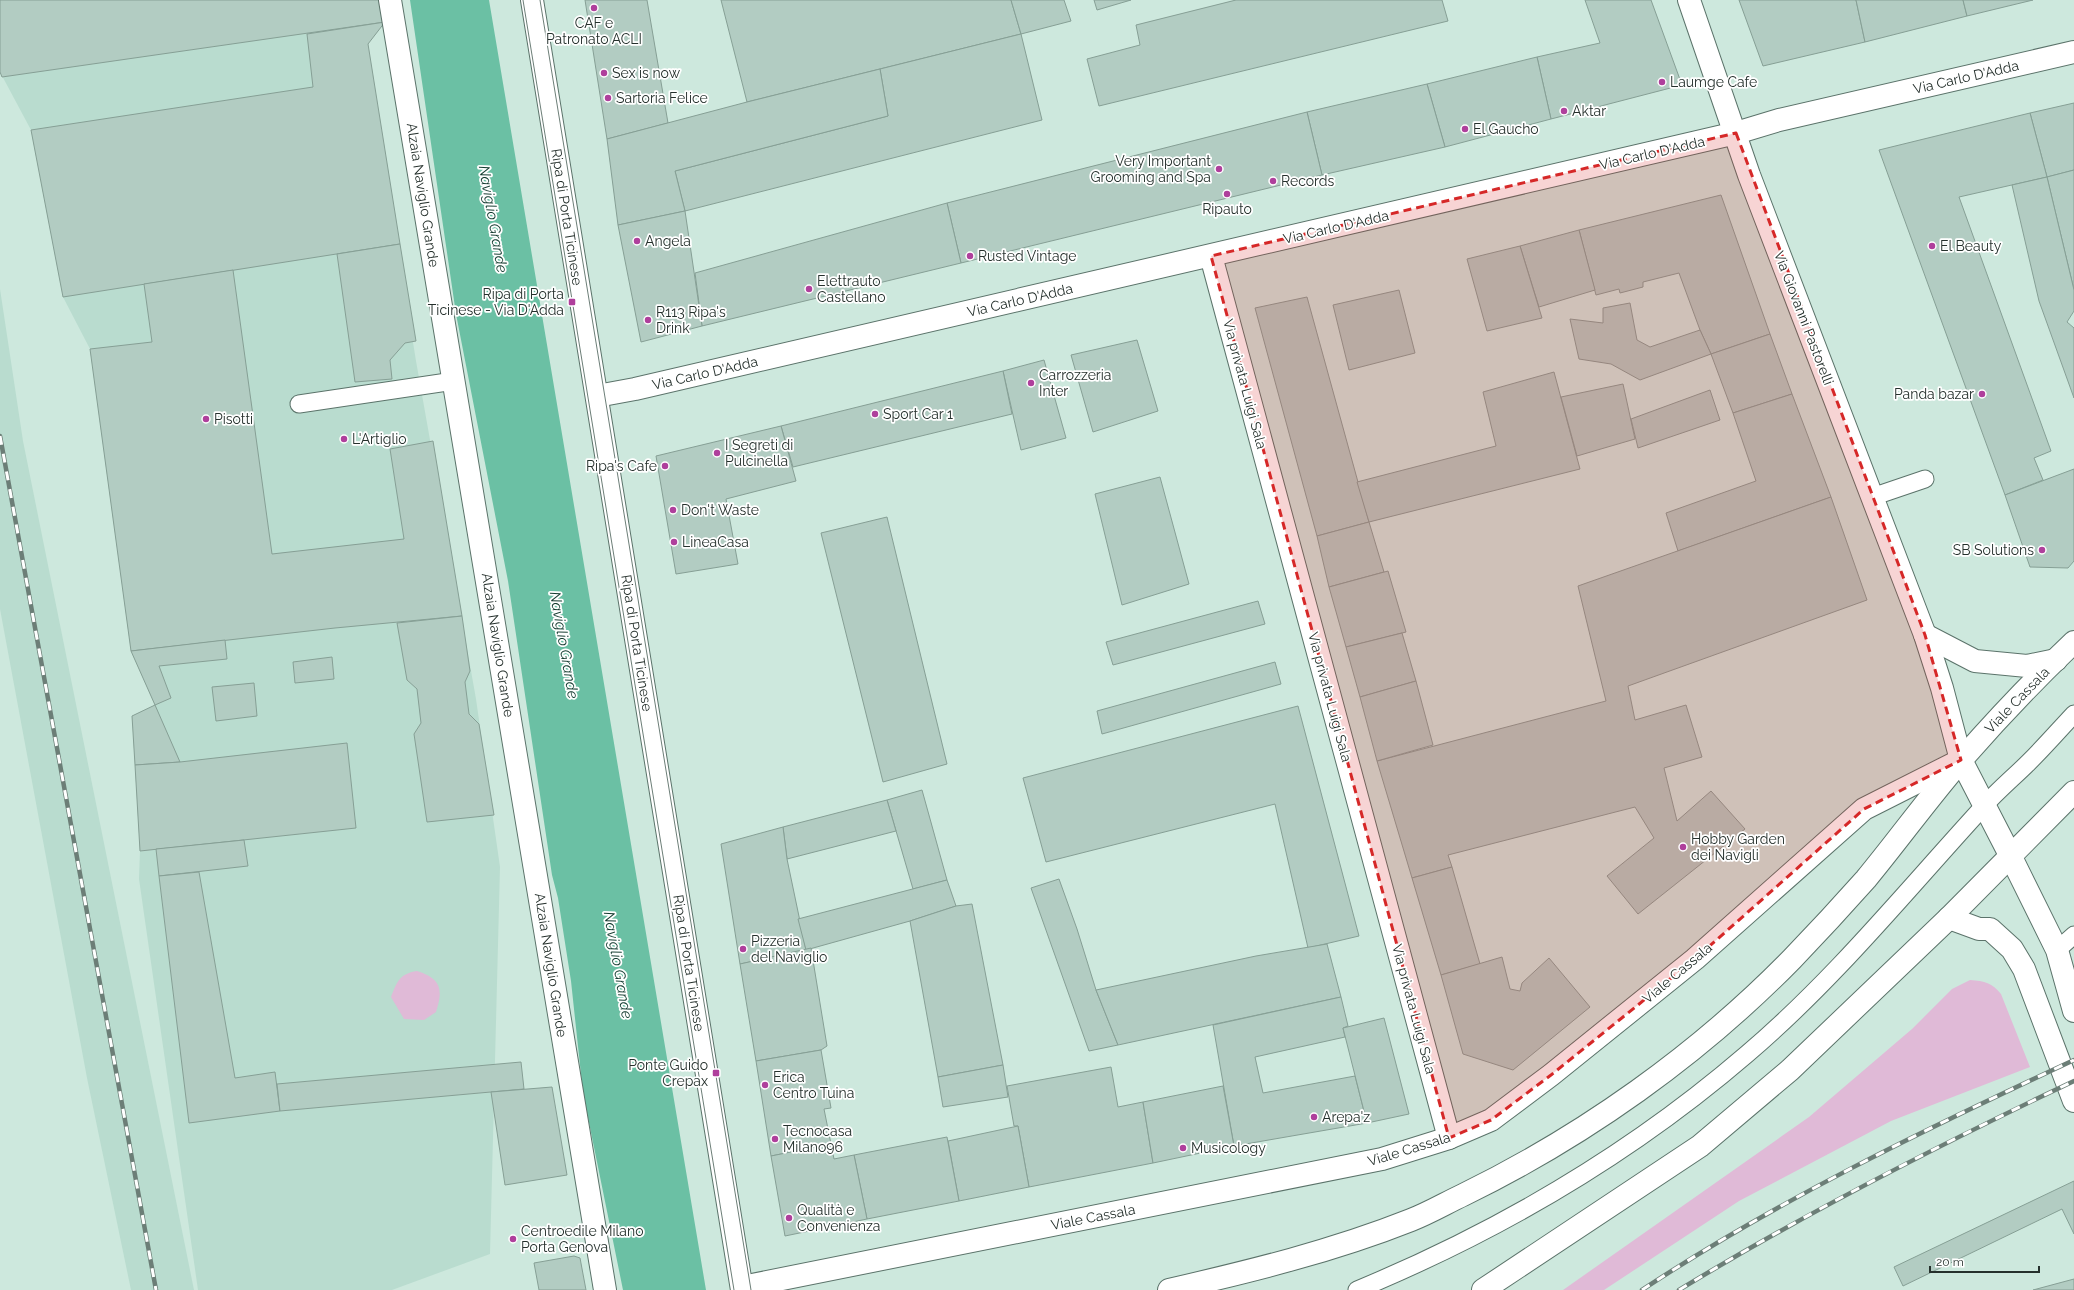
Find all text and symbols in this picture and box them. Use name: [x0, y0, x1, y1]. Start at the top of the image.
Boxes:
marker: CAF e Patronato ACLI: [589, 3, 599, 13]
place label: CAF e Patronato ACLI: [546, 15, 642, 47]
street label: Via Carlo D'Adda: [1912, 57, 2020, 97]
place label: Sex is now: [612, 65, 681, 81]
marker: Sex is now: [599, 68, 609, 78]
place label: Laumge Cafe: [1670, 74, 1757, 90]
marker: Laumge Cafe: [1657, 77, 1667, 87]
place label: Sartoria Felice: [616, 90, 708, 106]
marker: Sartoria Felice: [603, 93, 613, 103]
place label: Aktar: [1572, 103, 1606, 119]
marker: Aktar: [1559, 106, 1569, 116]
place label: El Gaucho: [1473, 121, 1539, 137]
street label: Alzaia Naviglio Grande: [404, 122, 442, 268]
marker: El Gaucho: [1460, 124, 1470, 134]
street label: Via Carlo D'Adda: [1598, 133, 1706, 173]
street label: Ripa di Porta Ticinese: [548, 147, 586, 287]
place label: Very Important Grooming and Spa: [1090, 153, 1211, 185]
water label: Naviglio Grande: [475, 164, 511, 274]
marker: Very Important Grooming and Spa: [1214, 164, 1224, 174]
place label: Records: [1281, 173, 1335, 189]
marker: Records: [1268, 176, 1278, 186]
marker: Ripauto: [1222, 189, 1232, 199]
place label: Ripauto: [1202, 201, 1252, 217]
street label: Via Carlo D'Adda: [1282, 207, 1390, 247]
place label: Angela: [645, 233, 691, 249]
marker: Angela: [632, 236, 642, 246]
place label: El Beauty: [1940, 238, 2002, 254]
marker: El Beauty: [1927, 241, 1937, 251]
place label: Rusted Vintage: [978, 248, 1077, 264]
street label: Via Giovanni Pastorelli: [1771, 249, 1837, 387]
marker: Rusted Vintage: [965, 251, 975, 261]
place label: Elettrauto Castellano: [817, 273, 886, 305]
street label: Via Carlo D'Adda: [966, 280, 1074, 320]
marker: Elettrauto Castellano: [804, 284, 814, 294]
place label: Ripa di Porta Ticinese - Via D'Adda: [428, 286, 564, 318]
marker: Ripa di Porta Ticinese - Via D'Adda: [567, 297, 577, 307]
place label: R113 Ripa's Drink: [656, 304, 726, 336]
marker: R113 Ripa's Drink: [643, 315, 653, 325]
street label: Via privata Luigi Sala: [1220, 317, 1270, 451]
street label: Via Carlo D'Adda: [651, 353, 759, 393]
place label: Carrozzeria Inter: [1039, 367, 1111, 399]
marker: Carrozzeria Inter: [1026, 378, 1036, 388]
place label: Panda bazar: [1894, 386, 1974, 402]
marker: Panda bazar: [1977, 389, 1987, 399]
place label: Sport Car 1: [883, 406, 953, 422]
marker: Sport Car 1: [870, 409, 880, 419]
place label: Pisotti: [214, 411, 253, 427]
marker: Pisotti: [201, 414, 211, 424]
place label: L'Artiglio: [352, 431, 407, 447]
marker: L'Artiglio: [339, 434, 349, 444]
place label: I Segreti di Pulcinella: [725, 437, 793, 469]
marker: I Segreti di Pulcinella: [712, 448, 722, 458]
place label: Ripa's Cafe: [586, 458, 657, 474]
marker: Ripa's Cafe: [660, 461, 670, 471]
place label: Don't Waste: [681, 502, 759, 518]
marker: Don't Waste: [668, 505, 678, 515]
place label: LineaCasa: [682, 534, 749, 550]
marker: LineaCasa: [669, 537, 679, 547]
place label: SB Solutions: [1953, 542, 2034, 558]
marker: SB Solutions: [2037, 545, 2047, 555]
street label: Alzaia Naviglio Grande: [479, 572, 517, 718]
street label: Ripa di Porta Ticinese: [618, 573, 656, 713]
water label: Naviglio Grande: [546, 590, 582, 700]
street label: Via privata Luigi Sala: [1305, 630, 1355, 764]
street label: Viale Cassala: [1982, 664, 2052, 736]
place label: Hobby Garden dei Navigli: [1691, 831, 1785, 863]
marker: Hobby Garden dei Navigli: [1678, 842, 1688, 852]
street label: Alzaia Naviglio Grande: [532, 892, 570, 1038]
street label: Ripa di Porta Ticinese: [670, 893, 708, 1033]
water label: Naviglio Grande: [600, 910, 636, 1020]
place label: Pizzeria del Naviglio: [751, 933, 827, 965]
street label: Viale Cassala: [1639, 939, 1715, 1007]
street label: Via privata Luigi Sala: [1389, 942, 1439, 1076]
marker: Pizzeria del Naviglio: [738, 944, 748, 954]
place label: Ponte Guido Crepax: [628, 1057, 708, 1089]
marker: Ponte Guido Crepax: [711, 1068, 721, 1078]
place label: Erica Centro Tuina: [773, 1069, 854, 1101]
marker: Erica Centro Tuina: [760, 1080, 770, 1090]
place label: Arepa'z: [1322, 1109, 1370, 1125]
marker: Arepa'z: [1309, 1112, 1319, 1122]
place label: Tecnocasa Milano96: [783, 1123, 852, 1155]
street label: Viale Cassala: [1366, 1129, 1452, 1169]
marker: Tecnocasa Milano96: [770, 1134, 780, 1144]
place label: Musicology: [1191, 1140, 1266, 1156]
marker: Musicology: [1178, 1143, 1188, 1153]
street label: Viale Cassala: [1049, 1201, 1137, 1233]
place label: Qualità e Convenienza: [797, 1202, 880, 1234]
marker: Qualità e Convenienza: [784, 1213, 794, 1223]
place label: Centroedile Milano Porta Genova: [521, 1223, 643, 1255]
marker: Centroedile Milano Porta Genova: [508, 1234, 518, 1244]
scale bar: [1930, 1248, 2039, 1274]
text: 20 m: [1936, 1255, 1964, 1269]

